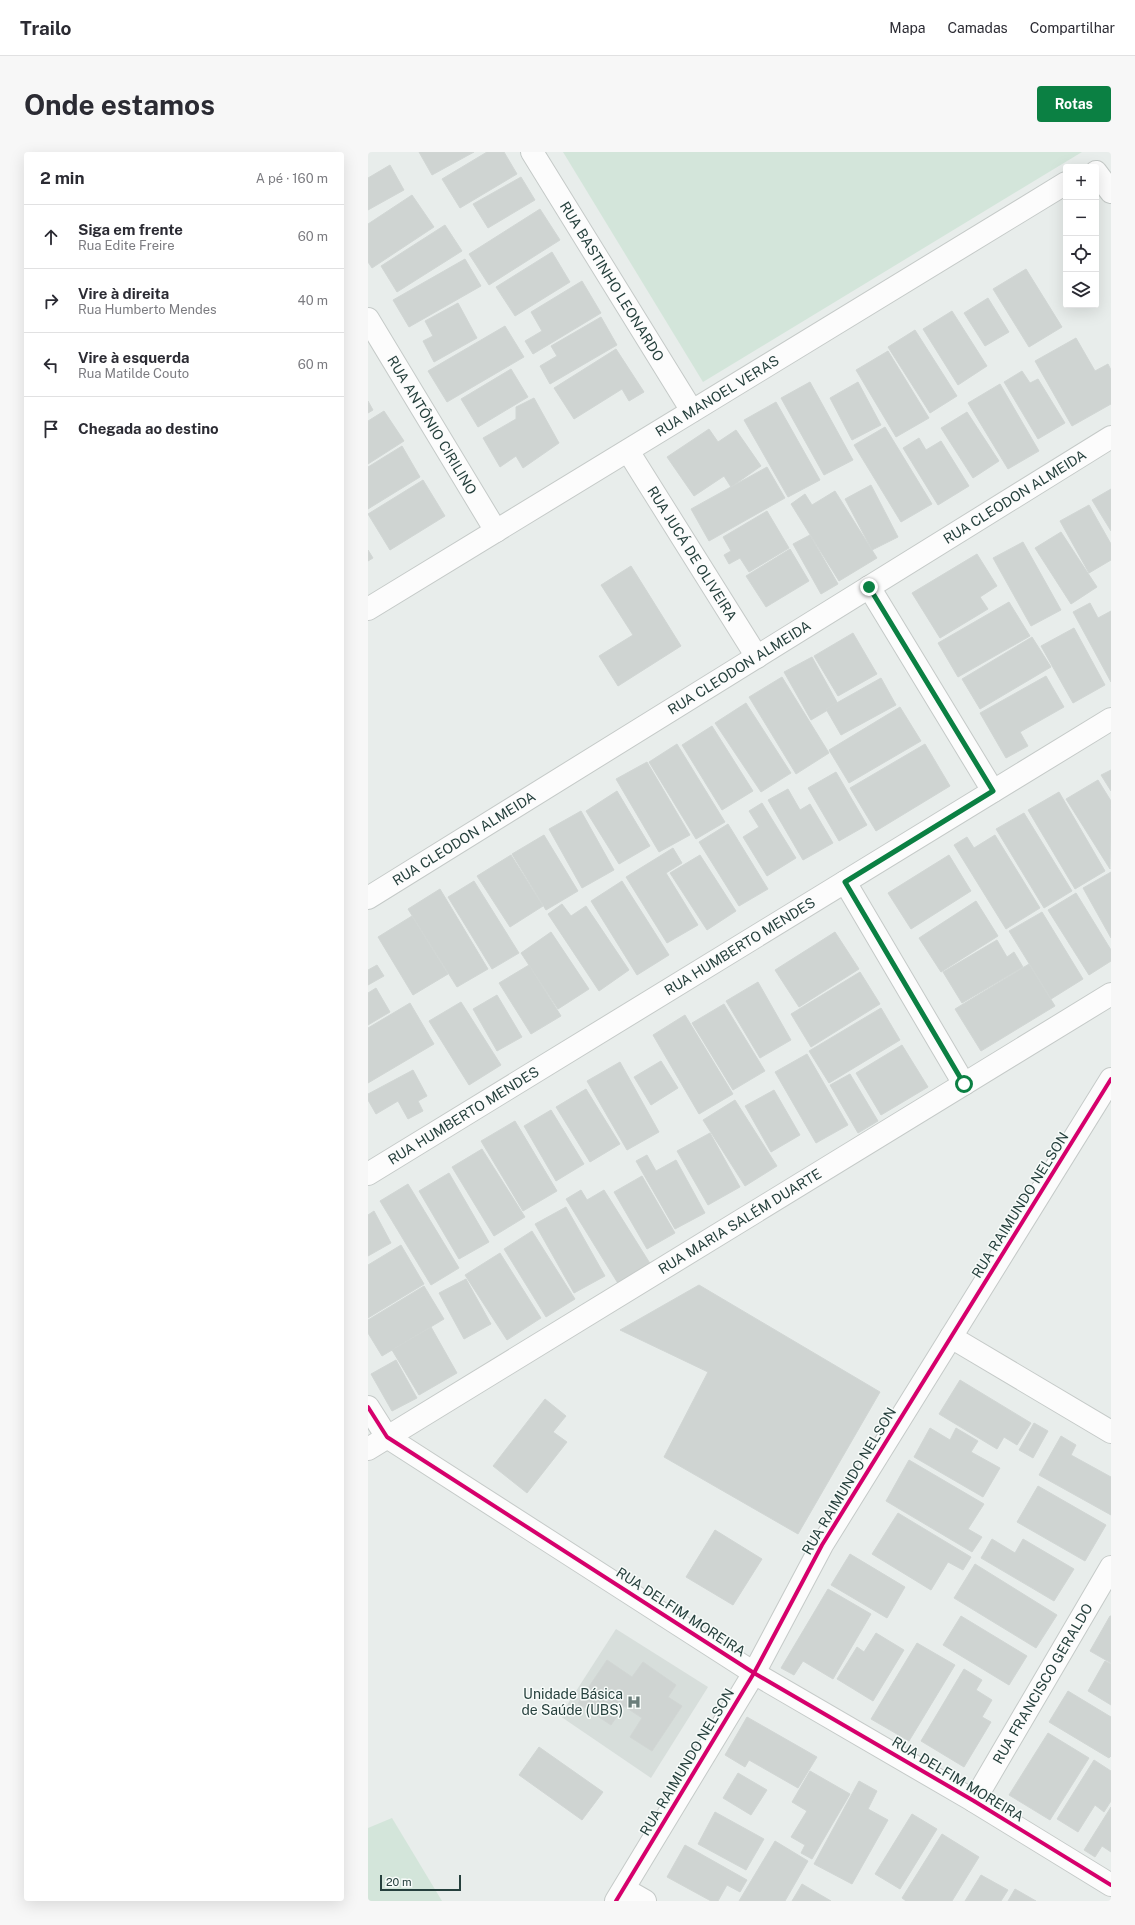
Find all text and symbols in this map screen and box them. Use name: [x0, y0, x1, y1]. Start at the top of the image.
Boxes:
text: Trailo: [20, 17, 72, 39]
text: Mapa: [889, 20, 925, 36]
text: Camadas: [947, 20, 1008, 36]
text: Compartilhar: [1030, 20, 1115, 36]
button: Rotas: [1037, 86, 1111, 122]
text: Onde estamos: [24, 88, 215, 121]
map controls: [1063, 164, 1099, 308]
button: +: [1063, 164, 1099, 200]
text: 2 min: [40, 168, 85, 188]
text: A pé · 160 m: [256, 171, 328, 186]
street label: RUA BASTINHO LEONARDO: [557, 199, 667, 364]
button: −: [1063, 200, 1099, 236]
text: Siga em frente: [78, 221, 183, 238]
icon: ahead: [40, 226, 62, 248]
text: 60 m: [298, 229, 328, 244]
button: locate: [1063, 236, 1099, 272]
text: Rua Edite Freire: [78, 238, 175, 253]
button: layers: [1063, 272, 1099, 308]
text: Vire à direita: [78, 285, 169, 302]
icon: right: [40, 290, 62, 312]
text: 40 m: [297, 293, 328, 308]
text: Rua Humberto Mendes: [78, 302, 217, 317]
text: Vire à esquerda: [78, 349, 190, 366]
street label: RUA MANOEL VERAS: [652, 352, 782, 440]
street label: RUA ANTÔNIO CIRILINO: [384, 353, 480, 497]
icon: left: [40, 354, 62, 376]
text: 60 m: [298, 357, 328, 372]
text: Rua Matilde Couto: [78, 366, 189, 381]
icon: arrive: [40, 418, 62, 440]
text: Chegada ao destino: [78, 420, 219, 437]
street label: RUA CLEODON ALMEIDA: [940, 446, 1089, 547]
street label: RUA JUCÁ DE OLIVEIRA: [644, 483, 740, 624]
route end: [860, 578, 878, 596]
street label: RUA CLEODON ALMEIDA: [665, 617, 814, 718]
street label: RUA CLEODON ALMEIDA: [390, 788, 538, 889]
street label: RUA HUMBERTO MENDES: [661, 894, 818, 999]
street label: RUA HUMBERTO MENDES: [385, 1063, 542, 1168]
route start: [955, 1075, 973, 1093]
street label: RUA RAIMUNDO NELSON: [968, 1129, 1072, 1281]
street label: RUA MARIA SALÉM DUARTE: [655, 1165, 824, 1277]
street label: RUA RAIMUNDO NELSON: [799, 1404, 899, 1558]
street label: RUA DELFIM MOREIRA: [613, 1564, 749, 1660]
street label: RUA FRANCISCO GERALDO: [990, 1601, 1096, 1767]
street label: RUA RAIMUNDO NELSON: [637, 1685, 737, 1839]
place label: Unidade Básica de Saúde (UBS): [521, 1686, 623, 1718]
hospital icon: Unidade Básica de Saúde (UBS): [626, 1694, 642, 1710]
street label: RUA DELFIM MOREIRA: [889, 1733, 1027, 1825]
scale bar: [380, 1873, 461, 1892]
text: 20 m: [386, 1876, 411, 1888]

